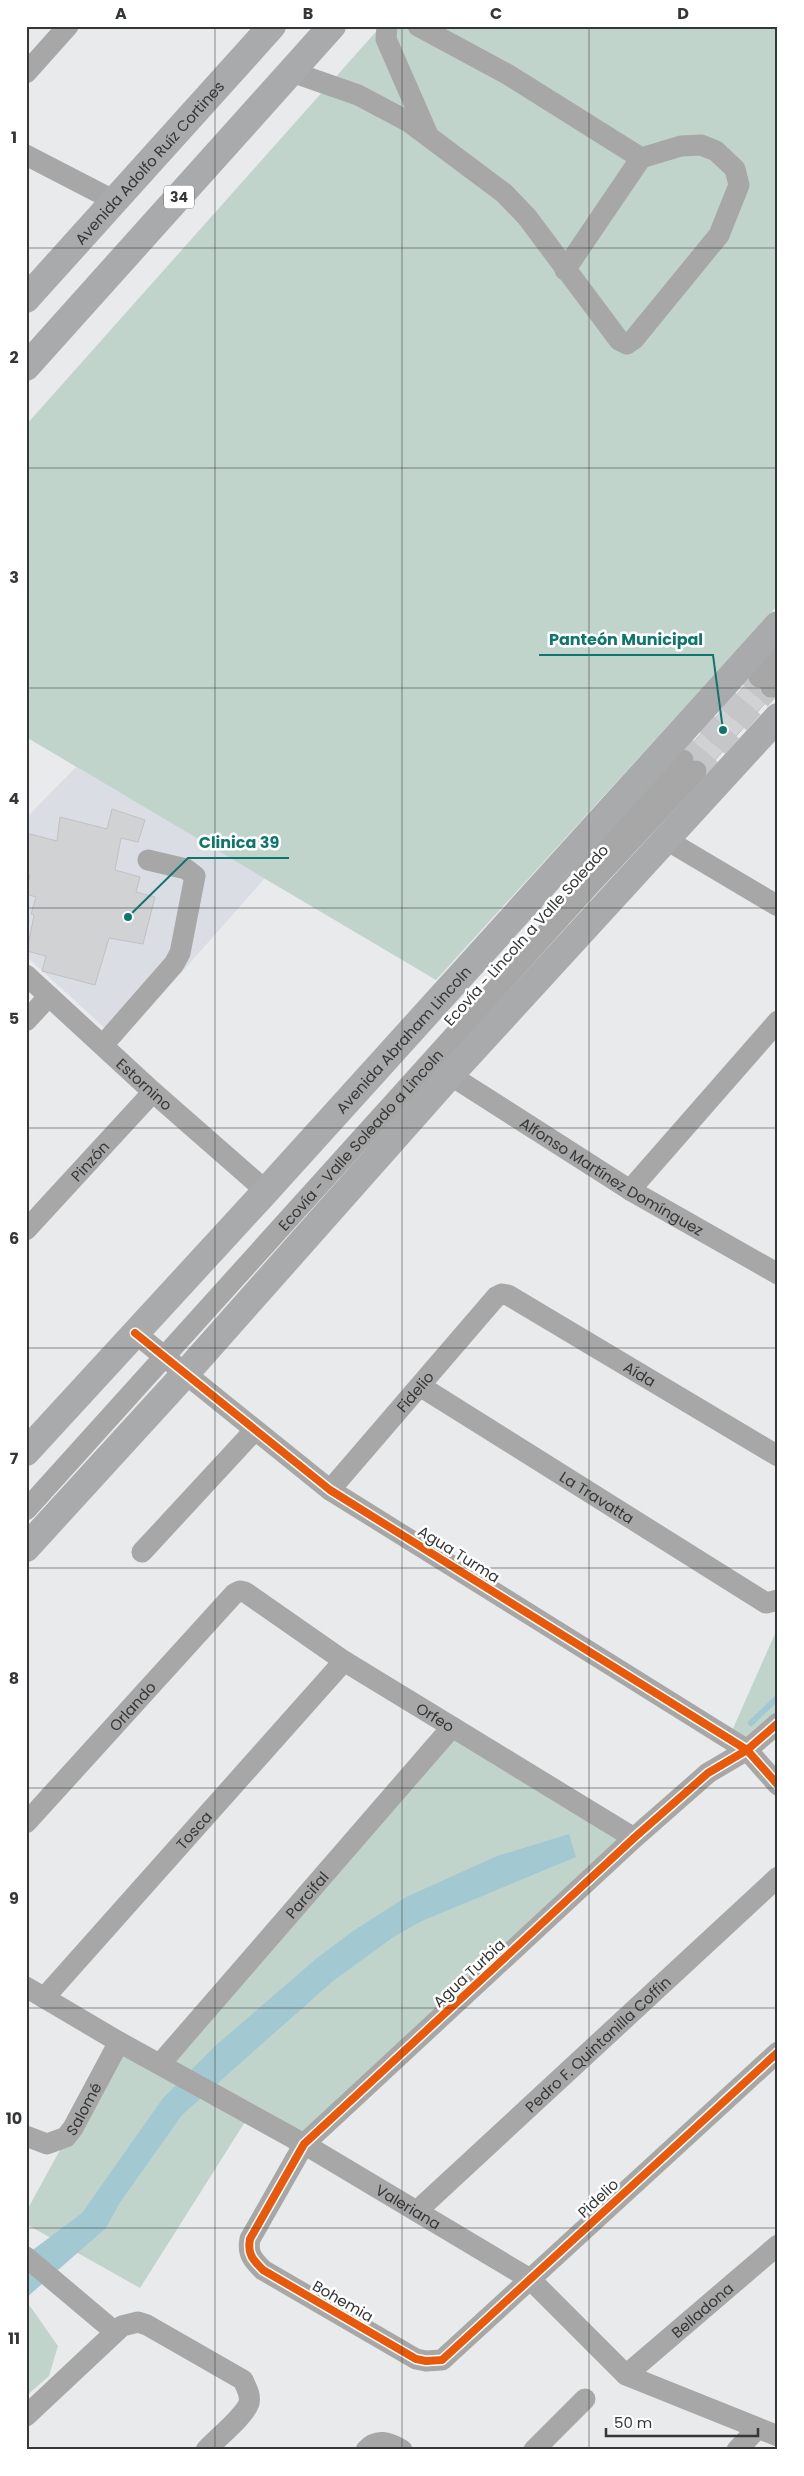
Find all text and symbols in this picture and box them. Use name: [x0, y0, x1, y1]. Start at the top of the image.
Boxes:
text: A: [115, 2, 127, 25]
text: B: [303, 2, 313, 25]
text: C: [490, 2, 502, 25]
text: D: [677, 2, 689, 25]
street label: Avenida Adolfo Ruíz Cortines: [70, 76, 229, 249]
text: 1: [11, 126, 17, 149]
road number: 34: [164, 186, 194, 208]
text: 2: [9, 346, 19, 369]
text: 3: [9, 566, 19, 589]
callout: Panteón Municipal: [539, 624, 713, 655]
text: Panteón Municipal: [549, 628, 703, 651]
text: 4: [9, 787, 20, 810]
callout: Clinica 39: [188, 827, 289, 858]
text: Clinica 39: [199, 831, 279, 854]
street label: Ecovía - Lincoln a Valle Soleado: [439, 840, 613, 1030]
street label: Avenida Abraham Lincoln: [331, 961, 476, 1118]
text: 5: [9, 1007, 19, 1030]
street label: Ecovía - Valle Soleado a Lincoln: [273, 1044, 448, 1235]
street label: Estornino: [112, 1053, 177, 1115]
street label: Alfonso Martínez Domínguez: [516, 1112, 708, 1240]
street label: Pinzón: [66, 1136, 114, 1186]
text: 6: [9, 1227, 19, 1250]
street label: Aída: [620, 1356, 660, 1391]
street label: Fidelio: [391, 1366, 438, 1416]
text: 7: [10, 1447, 19, 1470]
street label: La Travatta: [556, 1466, 638, 1528]
street label: Agua Turma: [414, 1520, 504, 1588]
text: 8: [9, 1667, 19, 1690]
street label: Orlando: [104, 1677, 160, 1736]
street label: Orfeo: [412, 1697, 459, 1737]
street label: Tosca: [171, 1806, 216, 1854]
street label: Parcifal: [280, 1867, 333, 1923]
text: 9: [9, 1887, 19, 1910]
street label: Agua Turbia: [428, 1934, 510, 2012]
street label: Pedro F. Quintanilla Coffin: [520, 1971, 675, 2117]
street label: Salomé: [61, 2079, 106, 2140]
text: 10: [6, 2107, 22, 2130]
street label: Pidelio: [573, 2174, 623, 2222]
street label: Valeriana: [372, 2179, 445, 2234]
street label: Bohemia: [309, 2275, 377, 2327]
street label: Belladona: [666, 2277, 738, 2343]
text: 11: [8, 2327, 20, 2350]
scale bar: [606, 2406, 759, 2438]
text: 50 m: [614, 2412, 652, 2433]

